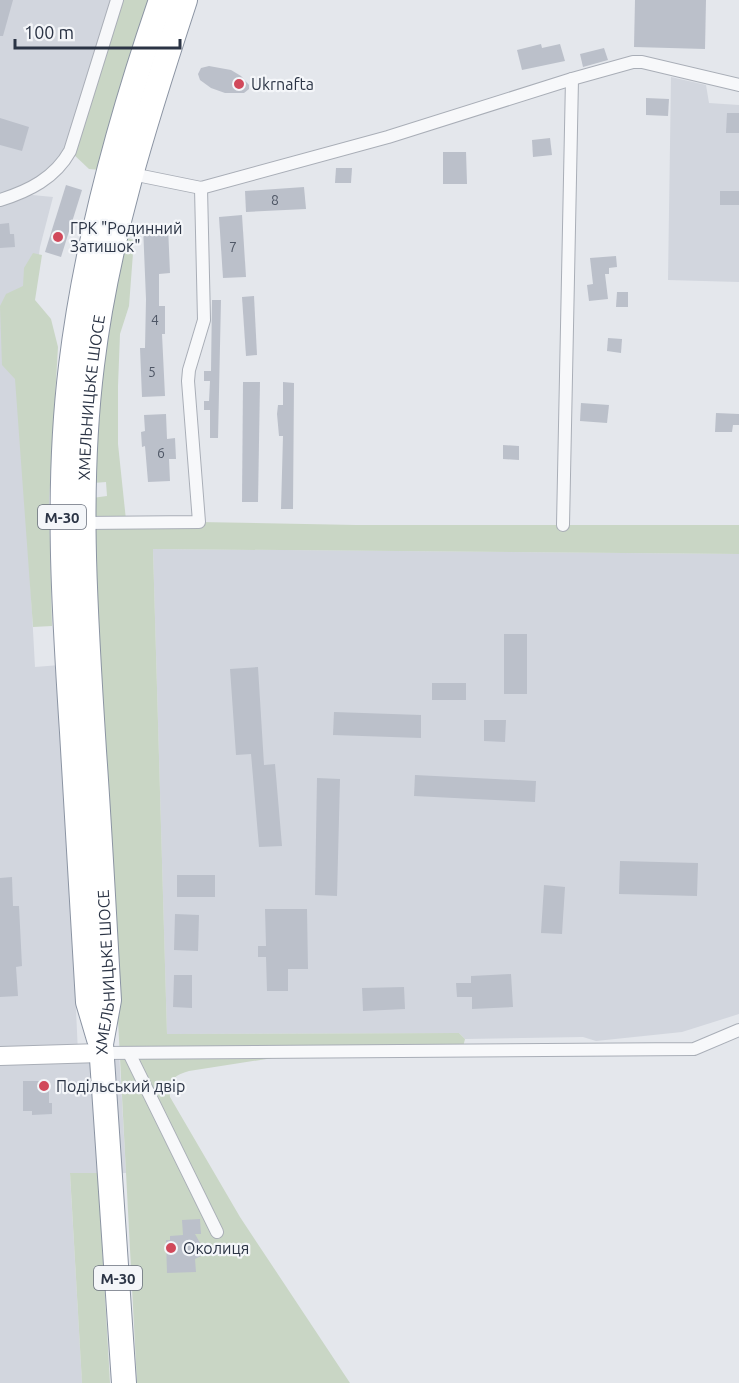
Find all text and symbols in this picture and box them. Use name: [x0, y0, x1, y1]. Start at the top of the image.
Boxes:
scale bar: [15, 12, 180, 50]
text: 100 m: [24, 22, 74, 42]
place label: Ukrnafta: [251, 75, 314, 93]
marker: Ukrnafta: [232, 77, 246, 91]
house number: 8: [271, 192, 279, 208]
place label: ГРК "Родинний Затишок": [70, 219, 183, 255]
marker: ГРК "Родинний Затишок": [51, 230, 65, 244]
house number: 7: [229, 239, 237, 255]
house number: 4: [151, 312, 159, 328]
street label: ХМЕЛЬНИЦЬКЕ ШОСЕ: [75, 314, 108, 481]
house number: 5: [148, 364, 156, 380]
house number: 6: [157, 445, 165, 461]
road number: М-30: [38, 505, 86, 529]
street label: ХМЕЛЬНИЦЬКЕ ШОСЕ: [92, 889, 118, 1055]
place label: Подільський двір: [56, 1077, 185, 1095]
marker: Подільський двір: [37, 1079, 51, 1093]
place label: Околиця: [183, 1239, 249, 1257]
marker: Околиця: [164, 1241, 178, 1255]
road number: М-30: [94, 1266, 142, 1290]

